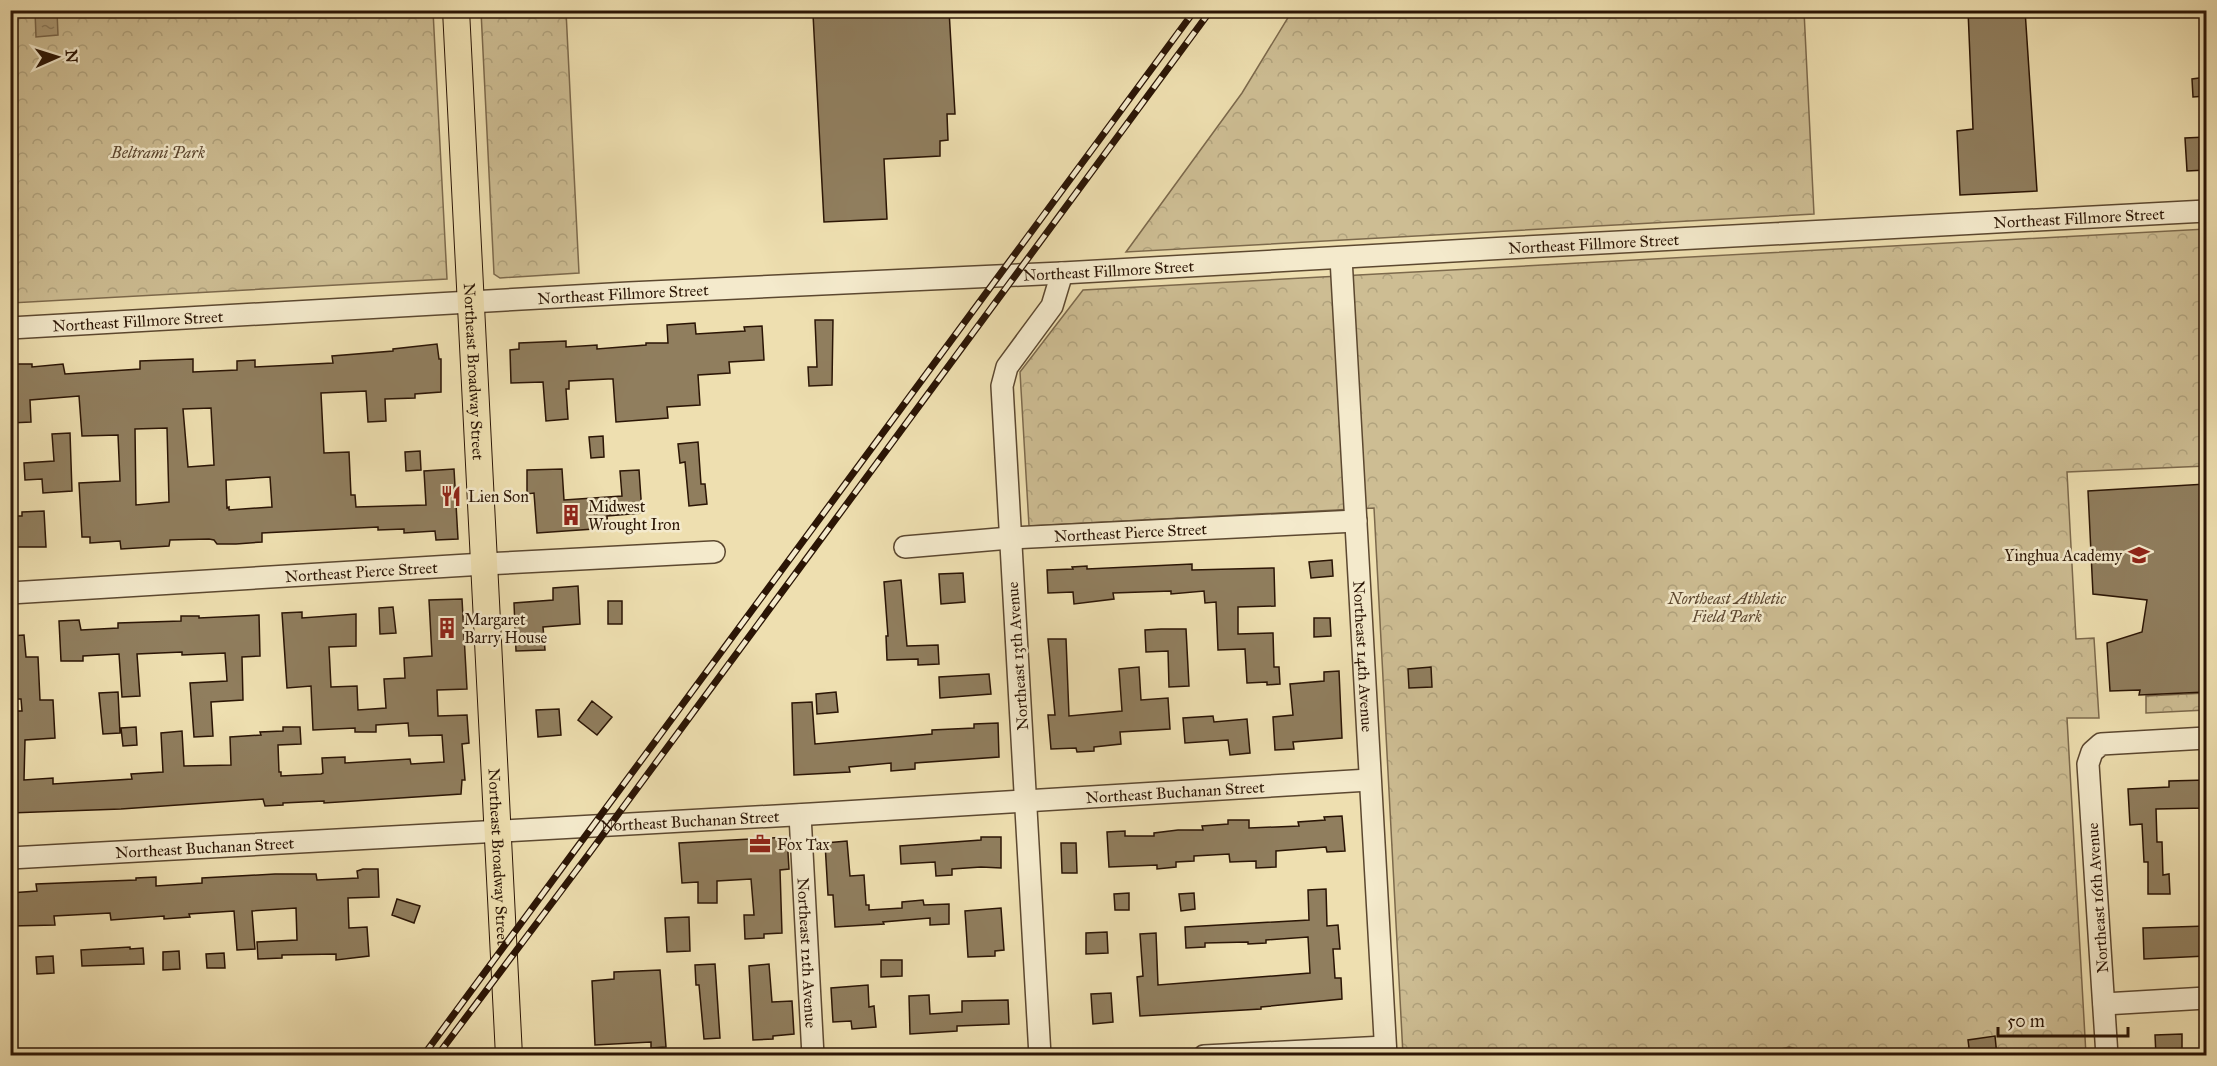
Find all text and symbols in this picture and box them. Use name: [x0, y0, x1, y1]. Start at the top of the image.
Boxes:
north arrow: [27, 27, 87, 87]
text: N: [62, 49, 81, 64]
park label: Beltrami Park: [110, 143, 205, 162]
street label: Northeast Fillmore Street: [1993, 204, 2165, 232]
street label: Northeast Fillmore Street: [1508, 230, 1680, 258]
street label: Northeast Fillmore Street: [1023, 257, 1195, 285]
street label: Northeast Fillmore Street: [537, 280, 709, 308]
street label: Northeast Broadway Street: [460, 282, 488, 461]
street label: Northeast Fillmore Street: [52, 307, 224, 336]
restaurant icon: Lien Son: [439, 484, 463, 508]
place label: Lien Son: [468, 487, 529, 506]
place label: Midwest Wrought Iron: [588, 497, 680, 535]
building icon: Midwest Wrought Iron: [559, 503, 583, 527]
street label: Northeast Pierce Street: [1054, 519, 1208, 546]
school or university icon: Yinghua Academy: [2127, 543, 2151, 567]
place label: Yinghua Academy: [2004, 546, 2122, 566]
street label: Northeast Pierce Street: [284, 558, 439, 586]
street label: Northeast 14th Avenue: [1349, 580, 1377, 733]
street label: Northeast 13th Avenue: [1003, 581, 1032, 731]
park label: Northeast Athletic Field Park: [1667, 589, 1787, 626]
place label: Margaret Barry House: [464, 610, 547, 647]
building icon: Margaret Barry House: [435, 616, 459, 640]
street label: Northeast Broadway Street: [484, 768, 512, 946]
street label: Northeast Buchanan Street: [1085, 777, 1265, 807]
street label: Northeast Buchanan Street: [600, 807, 780, 836]
street label: Northeast 16th Avenue: [2083, 822, 2112, 974]
office icon: Fox Tax: [748, 832, 772, 856]
street label: Northeast Buchanan Street: [115, 833, 295, 862]
place label: Fox Tax: [777, 835, 830, 854]
street label: Northeast 12th Avenue: [793, 877, 820, 1029]
scale bar: [1998, 1000, 2128, 1038]
text: 50 m: [2007, 1010, 2045, 1032]

